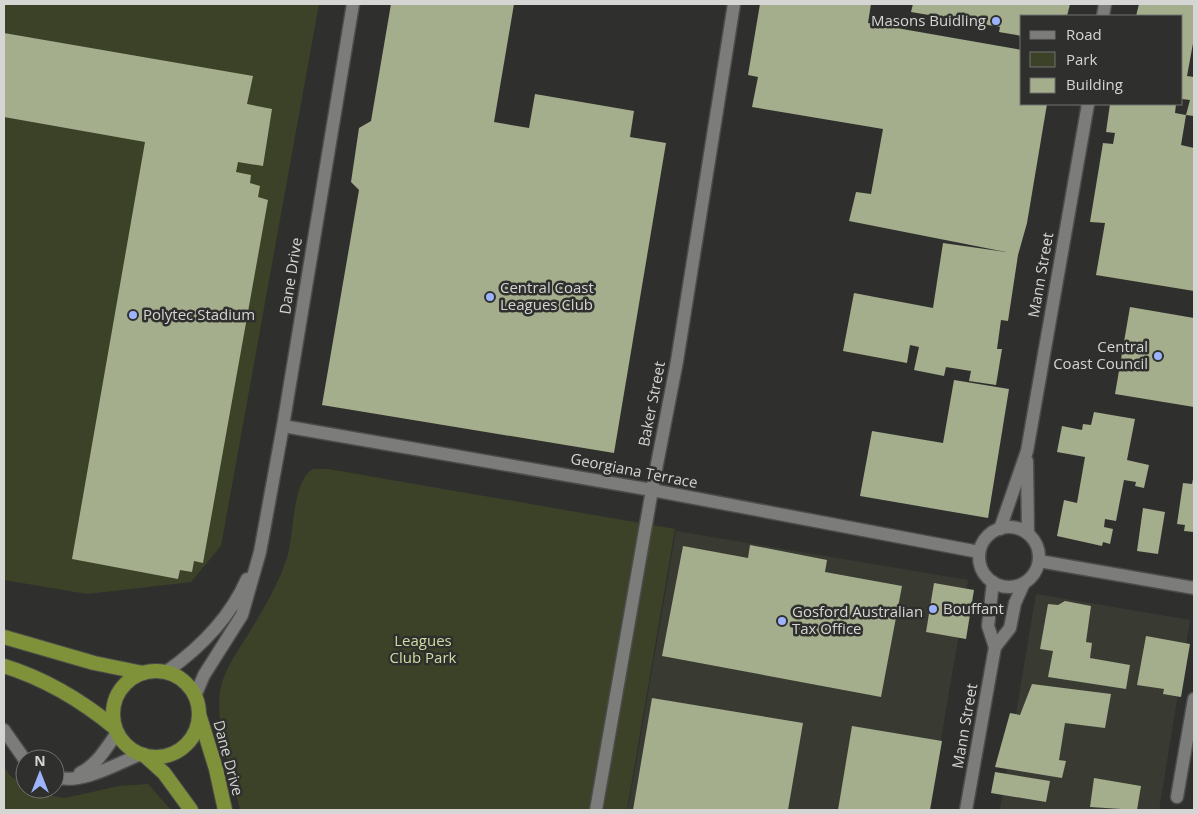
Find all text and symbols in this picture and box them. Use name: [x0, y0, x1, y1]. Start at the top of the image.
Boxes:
place label: Masons Buidling: [871, 10, 986, 30]
marker: Masons Buidling: [990, 15, 1002, 27]
legend: [1020, 15, 1183, 105]
text: Road: [1066, 24, 1102, 44]
text: Park: [1066, 49, 1097, 69]
text: Building: [1066, 74, 1123, 94]
street label: Mann Street: [1023, 231, 1057, 319]
street label: Dane Drive: [274, 236, 306, 316]
place label: Central Coast Leagues Club: [500, 277, 594, 314]
marker: Central Coast Leagues Club: [484, 291, 496, 303]
place label: Polytec Stadium: [143, 304, 255, 324]
marker: Polytec Stadium: [127, 309, 139, 321]
place label: Central Coast Council: [1053, 336, 1148, 373]
marker: Central Coast Council: [1152, 350, 1164, 362]
street label: Baker Street: [633, 360, 669, 448]
street label: Georgiana Terrace: [569, 448, 699, 492]
place label: Bouffant: [943, 598, 1004, 618]
place label: Gosford Australian Tax Office: [792, 601, 923, 638]
marker: Bouffant: [927, 603, 939, 615]
marker: Gosford Australian Tax Office: [776, 615, 788, 627]
park label: Leagues Club Park: [390, 630, 457, 667]
street label: Mann Street: [947, 682, 981, 770]
street label: Dane Drive: [209, 718, 249, 798]
north arrow: [15, 749, 65, 799]
text: N: [34, 751, 46, 770]

